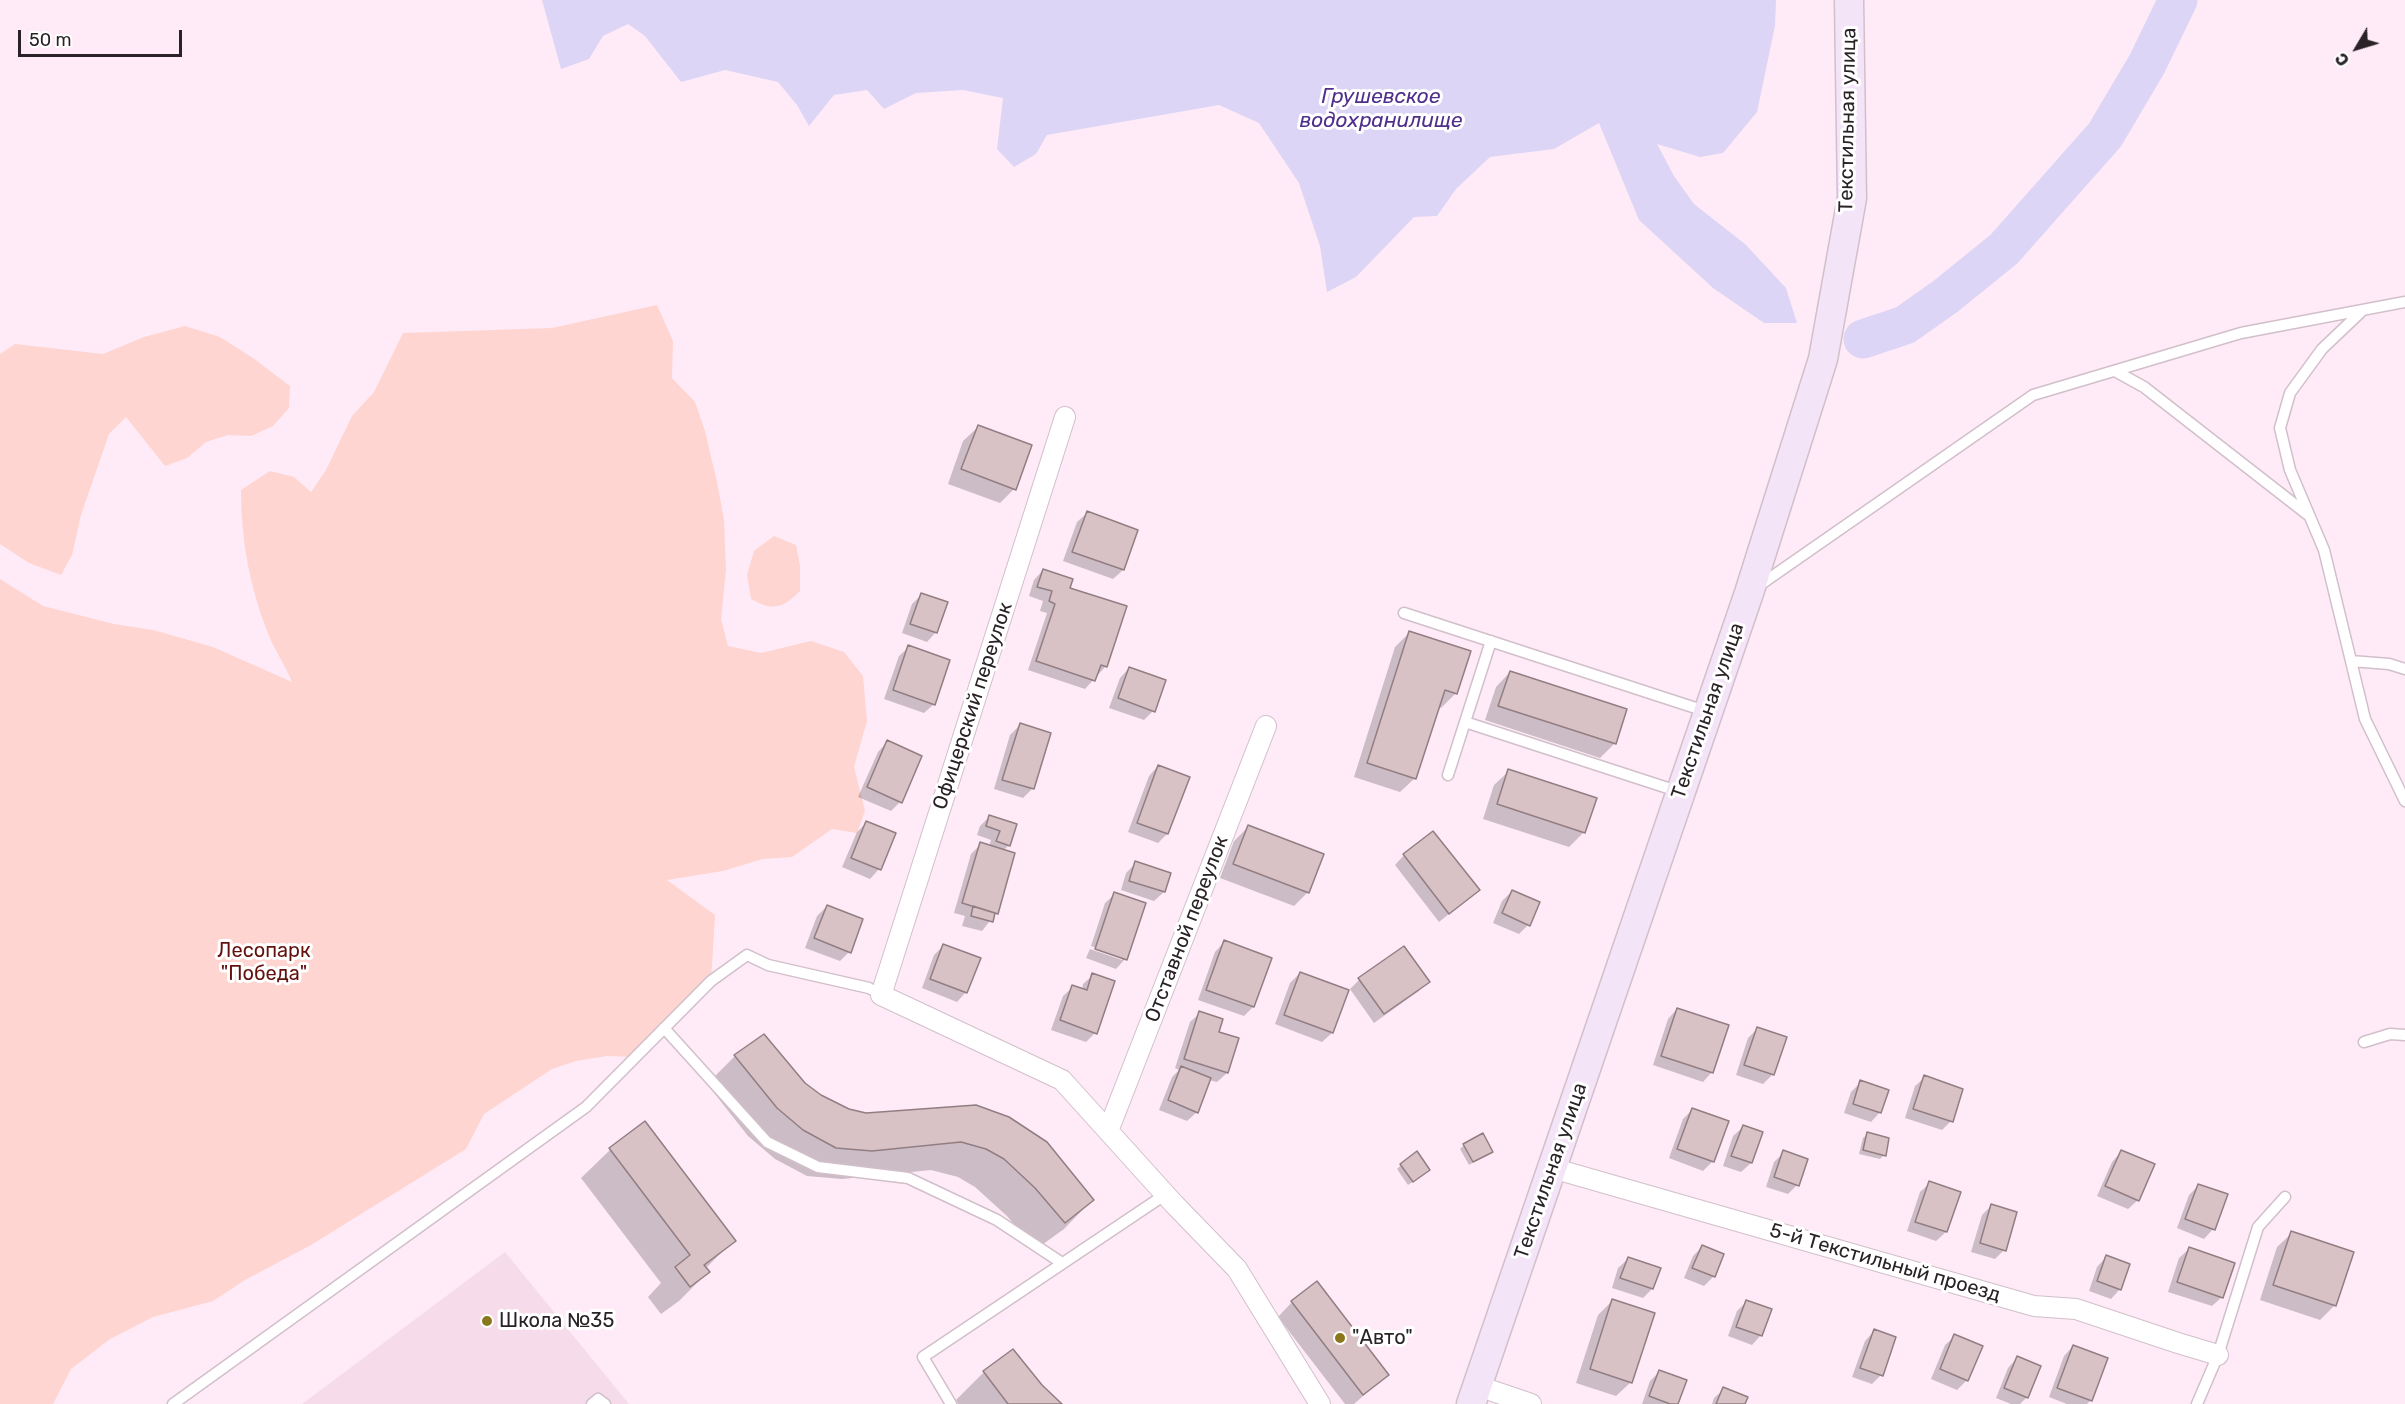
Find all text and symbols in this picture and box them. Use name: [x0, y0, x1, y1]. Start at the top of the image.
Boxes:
scale bar: [21, 18, 184, 56]
north arrow: [2327, 18, 2387, 78]
street label: Текстильная улица: [1834, 27, 1862, 213]
text: 50 m: [29, 29, 72, 51]
text: С: [2331, 49, 2353, 70]
water label: Грушевское водохранилище: [1299, 84, 1463, 134]
street label: Офицерский переулок: [928, 599, 1018, 813]
street label: Текстильная улица: [1667, 620, 1749, 802]
street label: Отставной переулок: [1140, 832, 1234, 1026]
park label: Лесопарк "Победа": [217, 939, 311, 986]
street label: Текстильная улица: [1510, 1080, 1592, 1262]
street label: 5-й Текстильный проезд: [1767, 1219, 2003, 1307]
place label: Школа №35: [499, 1309, 614, 1333]
marker: Школа №35: [480, 1314, 494, 1328]
place label: "Авто": [1352, 1326, 1413, 1350]
marker: "Авто": [1333, 1331, 1347, 1345]

